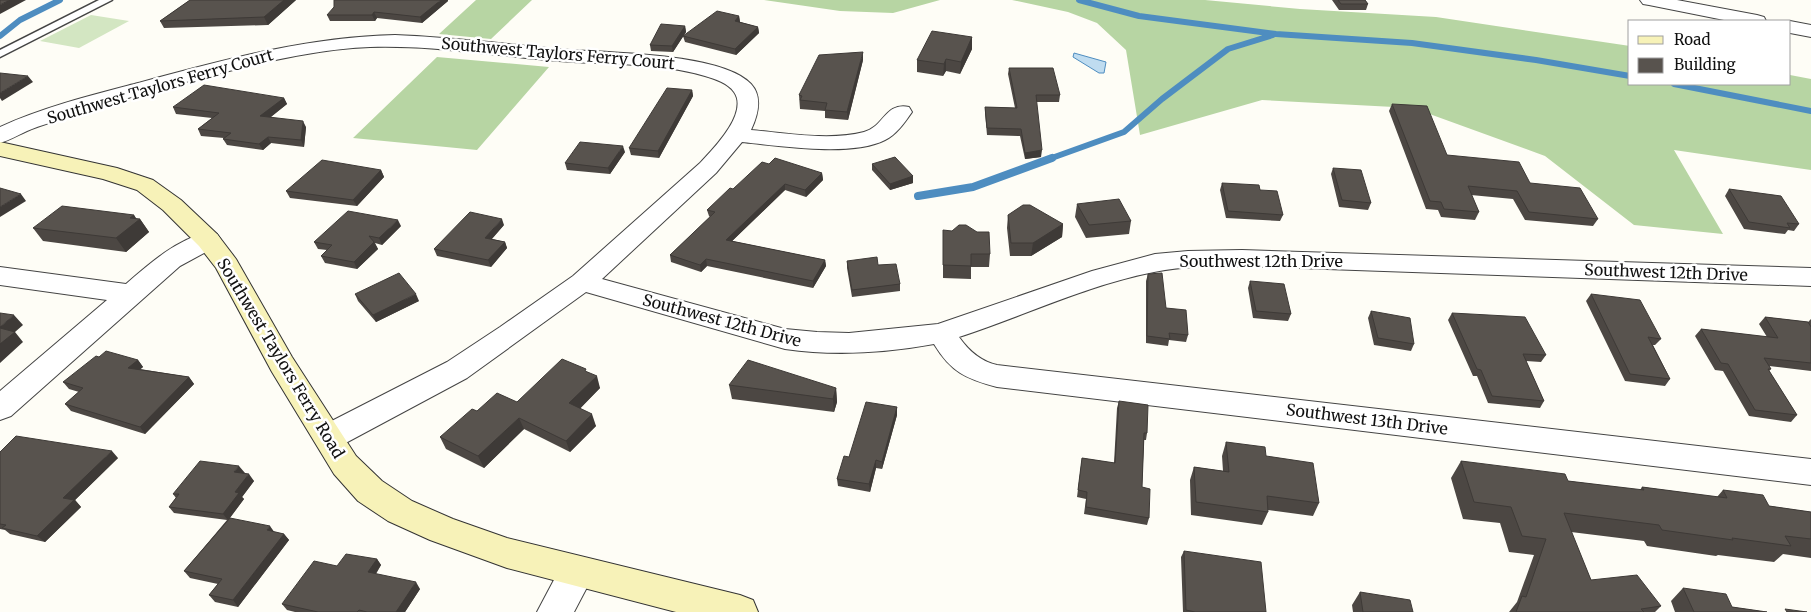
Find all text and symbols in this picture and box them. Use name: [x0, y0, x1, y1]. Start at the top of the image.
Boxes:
legend: [1628, 20, 1791, 85]
text: Road: [1674, 30, 1710, 49]
street label: Southwest Taylors Ferry Court: [440, 33, 676, 73]
street label: Southwest Taylors Ferry Court: [45, 44, 276, 128]
text: Building: [1674, 55, 1736, 74]
street label: Southwest 12th Drive: [1179, 251, 1343, 271]
street label: Southwest Taylors Ferry Road: [213, 254, 349, 462]
street label: Southwest 12th Drive: [1584, 259, 1748, 285]
street label: Southwest 12th Drive: [640, 289, 804, 351]
street label: Southwest 13th Drive: [1285, 399, 1449, 439]

